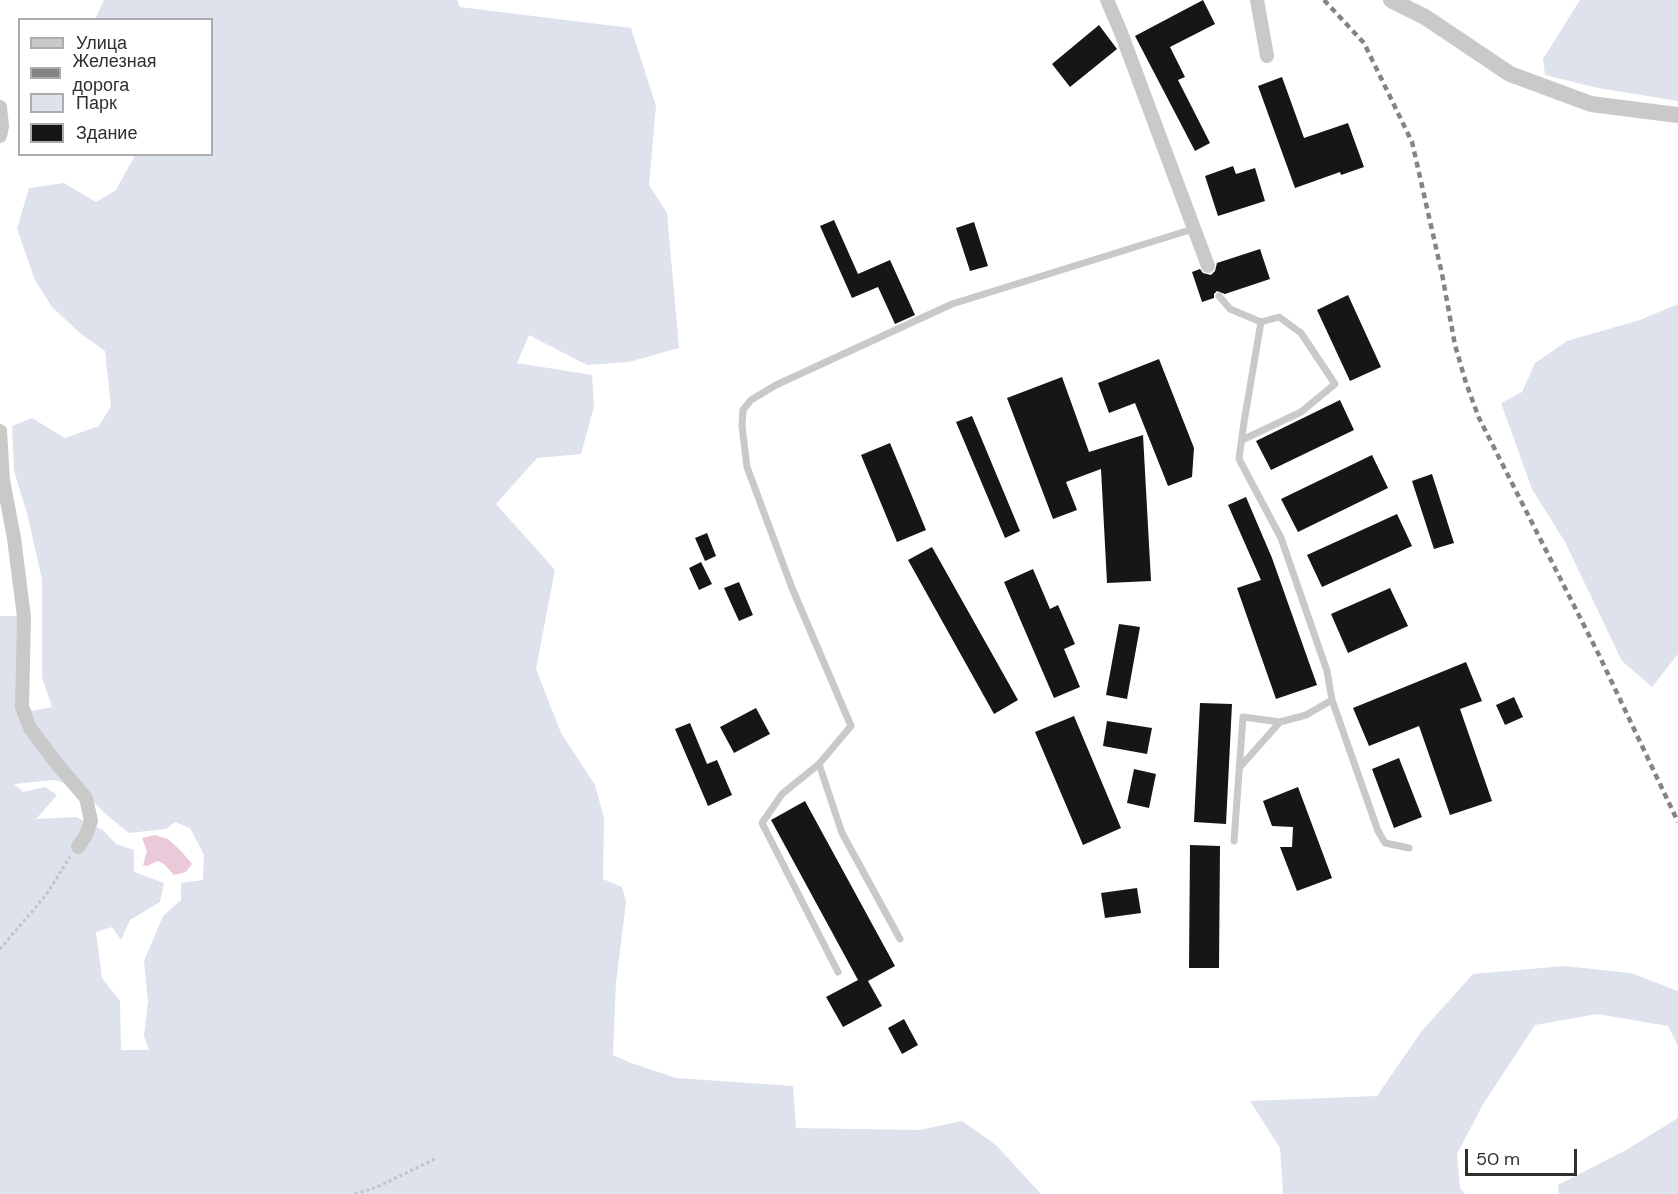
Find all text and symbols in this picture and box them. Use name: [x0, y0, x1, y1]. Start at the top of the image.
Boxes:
legend: [18, 18, 213, 156]
text: Улица: [76, 31, 127, 55]
text: Железная дорога: [73, 49, 156, 97]
text: Парк: [76, 91, 117, 115]
text: Здание: [76, 121, 137, 145]
scale bar: [1468, 1137, 1580, 1175]
text: 50 m: [1476, 1147, 1520, 1171]

